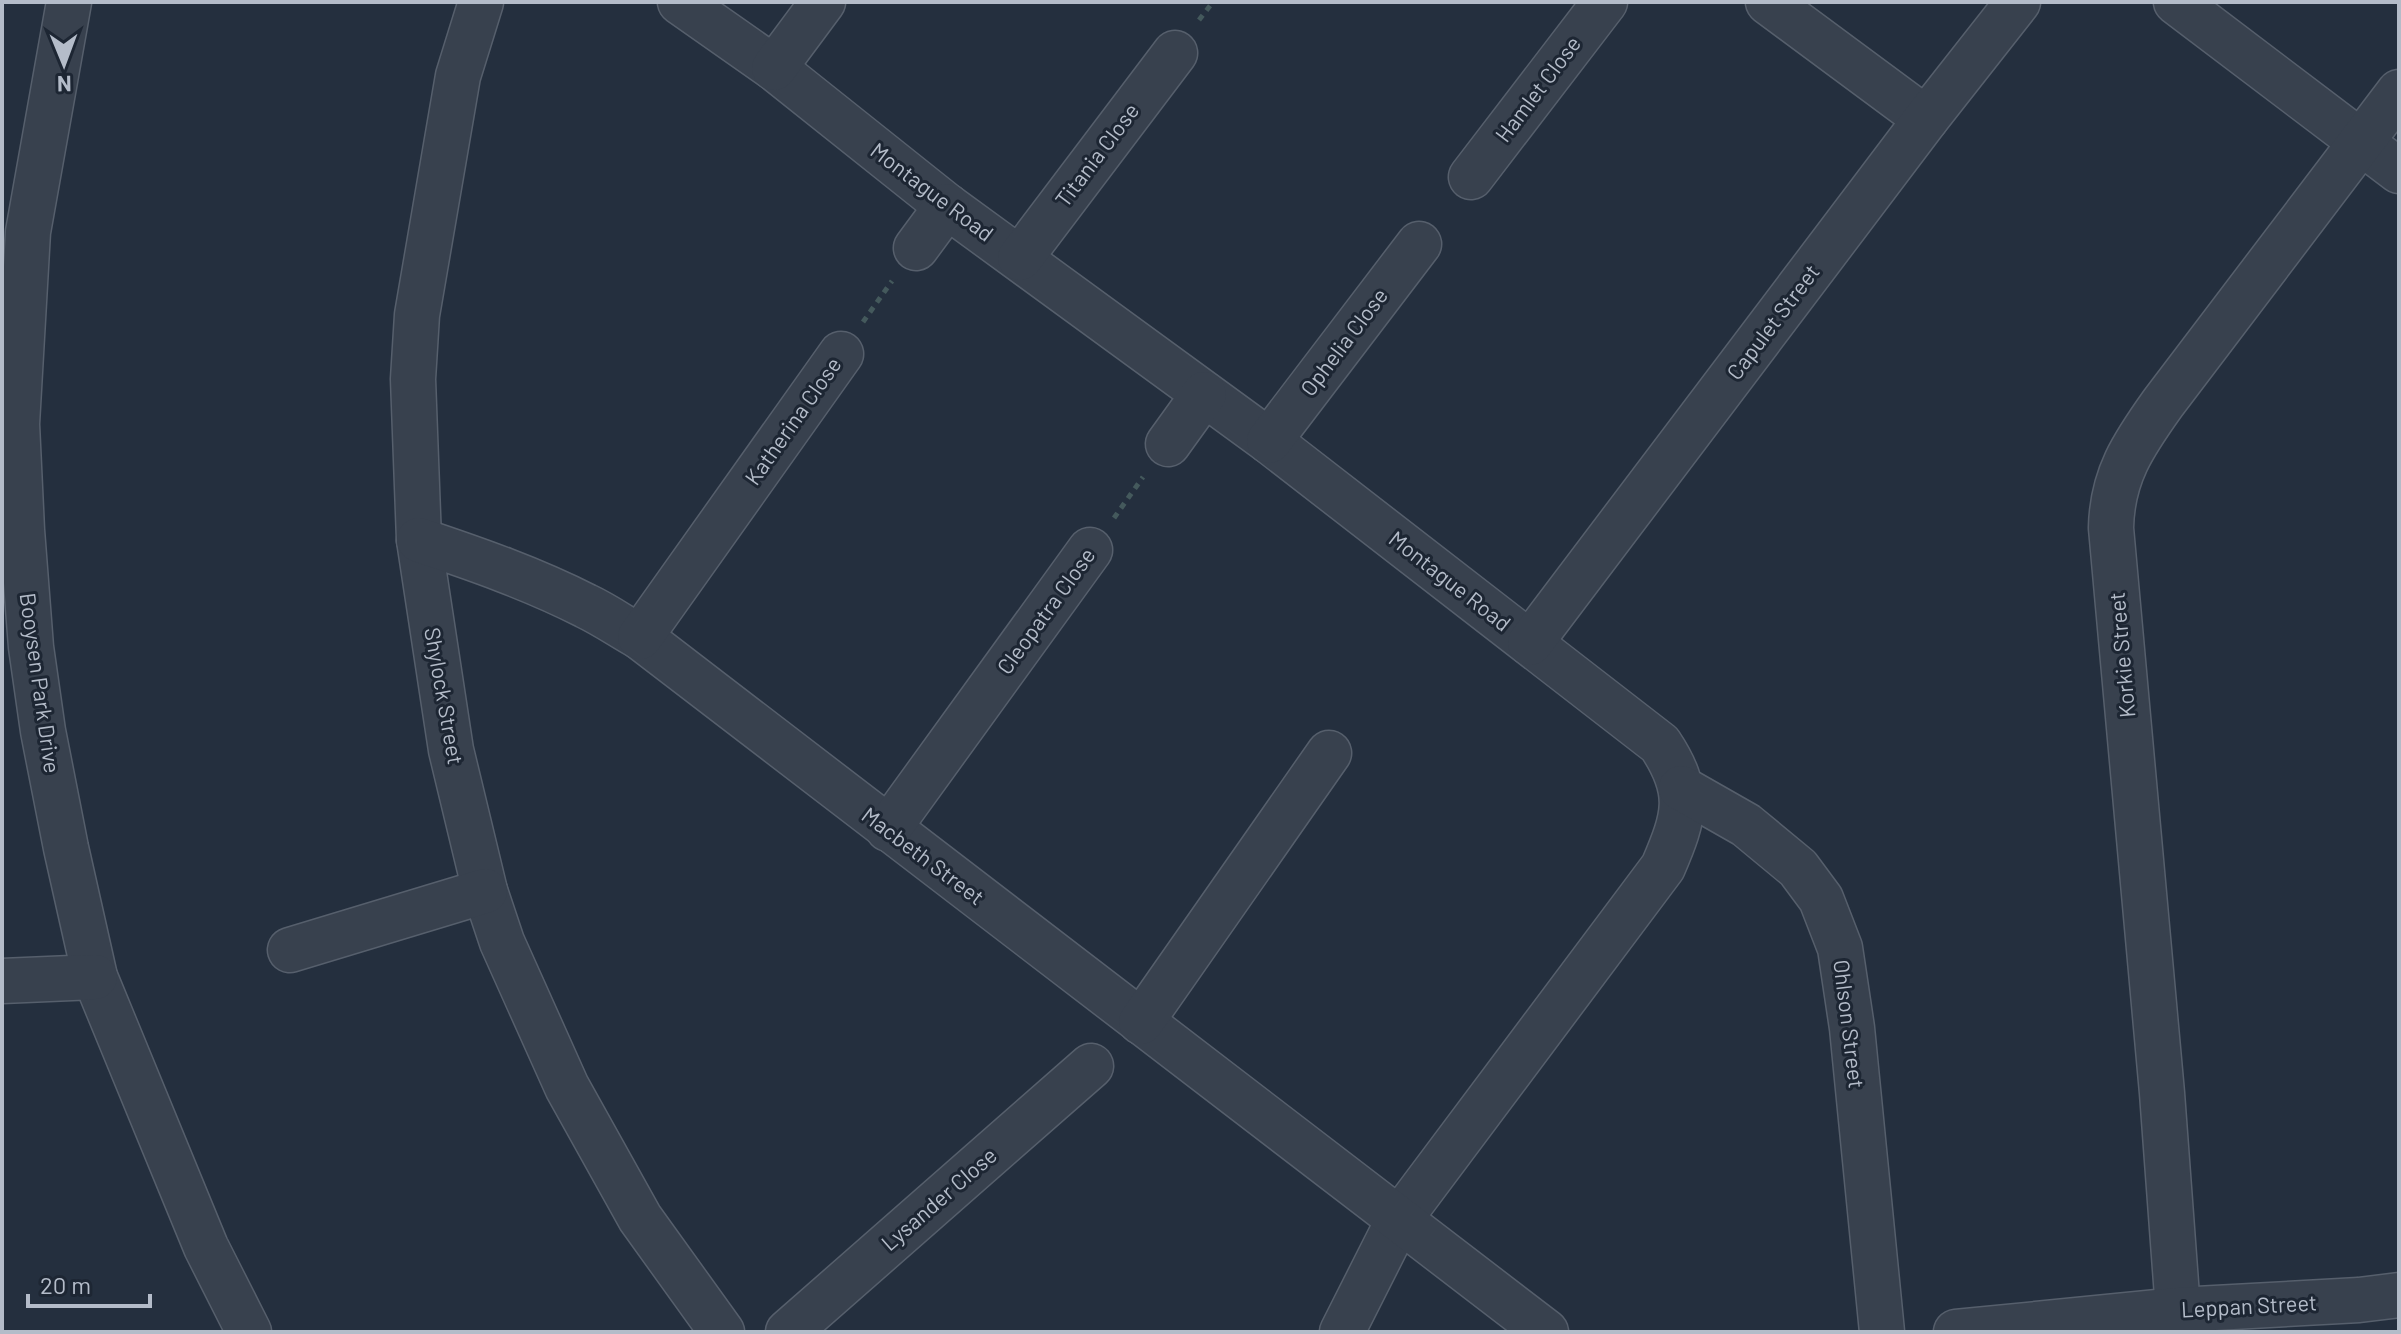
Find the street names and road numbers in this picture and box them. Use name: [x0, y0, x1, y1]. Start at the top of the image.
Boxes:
street label: Hamlet Close: [1489, 30, 1585, 146]
street label: Titania Close: [1049, 97, 1144, 211]
street label: Montague Road: [866, 137, 999, 246]
street label: Capulet Street: [1720, 259, 1824, 384]
street label: Ophelia Close: [1294, 282, 1392, 400]
street label: Katherina Close: [739, 352, 846, 489]
street label: Montague Road: [1385, 525, 1517, 636]
street label: Cleopatra Close: [991, 542, 1100, 679]
street label: Booysen Park Drive: [15, 591, 67, 775]
street label: Korkie Street: [2103, 591, 2139, 719]
street label: Shylock Street: [420, 625, 470, 766]
street label: Macbeth Street: [857, 801, 990, 910]
street label: Ohlson Street: [1829, 958, 1871, 1090]
street label: Lysander Close: [875, 1141, 1001, 1255]
street label: Leppan Street: [2180, 1288, 2318, 1322]

